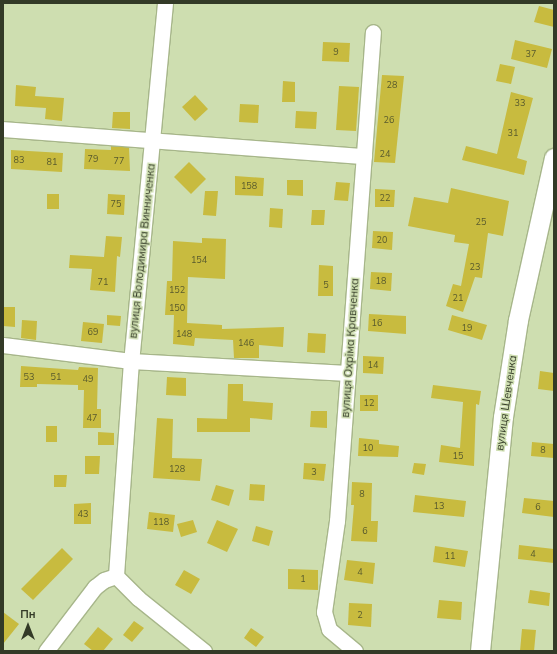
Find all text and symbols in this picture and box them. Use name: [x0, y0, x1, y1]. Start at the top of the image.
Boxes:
house number: 9: [333, 47, 339, 57]
house number: 37: [526, 49, 536, 59]
house number: 28: [387, 80, 397, 90]
house number: 33: [515, 98, 525, 108]
house number: 26: [384, 115, 394, 125]
house number: 31: [508, 128, 518, 138]
house number: 24: [380, 149, 390, 159]
house number: 79: [88, 154, 98, 164]
house number: 83: [14, 155, 24, 165]
house number: 77: [114, 156, 124, 166]
house number: 81: [47, 157, 57, 167]
street label: вулиця Володимира Винниченка: [126, 163, 158, 339]
house number: 158: [241, 181, 257, 191]
house number: 22: [380, 193, 390, 203]
house number: 75: [111, 199, 121, 209]
house number: 25: [476, 217, 486, 227]
house number: 20: [377, 235, 387, 245]
house number: 154: [191, 255, 207, 265]
house number: 23: [470, 262, 480, 272]
house number: 18: [376, 276, 386, 286]
house number: 71: [98, 277, 108, 287]
street label: вулиця Охріма Кравченка: [339, 278, 361, 418]
house number: 5: [323, 280, 329, 290]
house number: 152: [169, 285, 185, 295]
house number: 21: [453, 293, 463, 303]
house number: 150: [169, 303, 185, 313]
house number: 16: [372, 318, 382, 328]
house number: 19: [462, 323, 472, 333]
house number: 69: [88, 327, 98, 337]
house number: 148: [176, 329, 192, 339]
house number: 146: [238, 338, 254, 348]
street label: вулиця Шевченка: [493, 355, 519, 451]
house number: 14: [368, 360, 378, 370]
house number: 53: [24, 372, 34, 382]
house number: 51: [51, 372, 61, 382]
house number: 49: [83, 374, 93, 384]
house number: 12: [364, 398, 374, 408]
house number: 47: [87, 413, 97, 423]
house number: 10: [363, 443, 373, 453]
house number: 8: [540, 445, 546, 455]
house number: 15: [453, 451, 463, 461]
house number: 128: [169, 464, 185, 474]
house number: 3: [311, 467, 317, 477]
house number: 8: [359, 489, 365, 499]
house number: 13: [434, 501, 444, 511]
house number: 6: [535, 502, 541, 512]
house number: 43: [78, 509, 88, 519]
house number: 118: [153, 517, 169, 527]
house number: 6: [362, 526, 368, 536]
house number: 4: [530, 549, 536, 559]
house number: 11: [445, 551, 455, 561]
house number: 4: [357, 567, 363, 577]
house number: 1: [300, 574, 306, 584]
north arrow: [8, 606, 48, 646]
text: Пн: [20, 607, 36, 621]
house number: 2: [357, 610, 363, 620]

